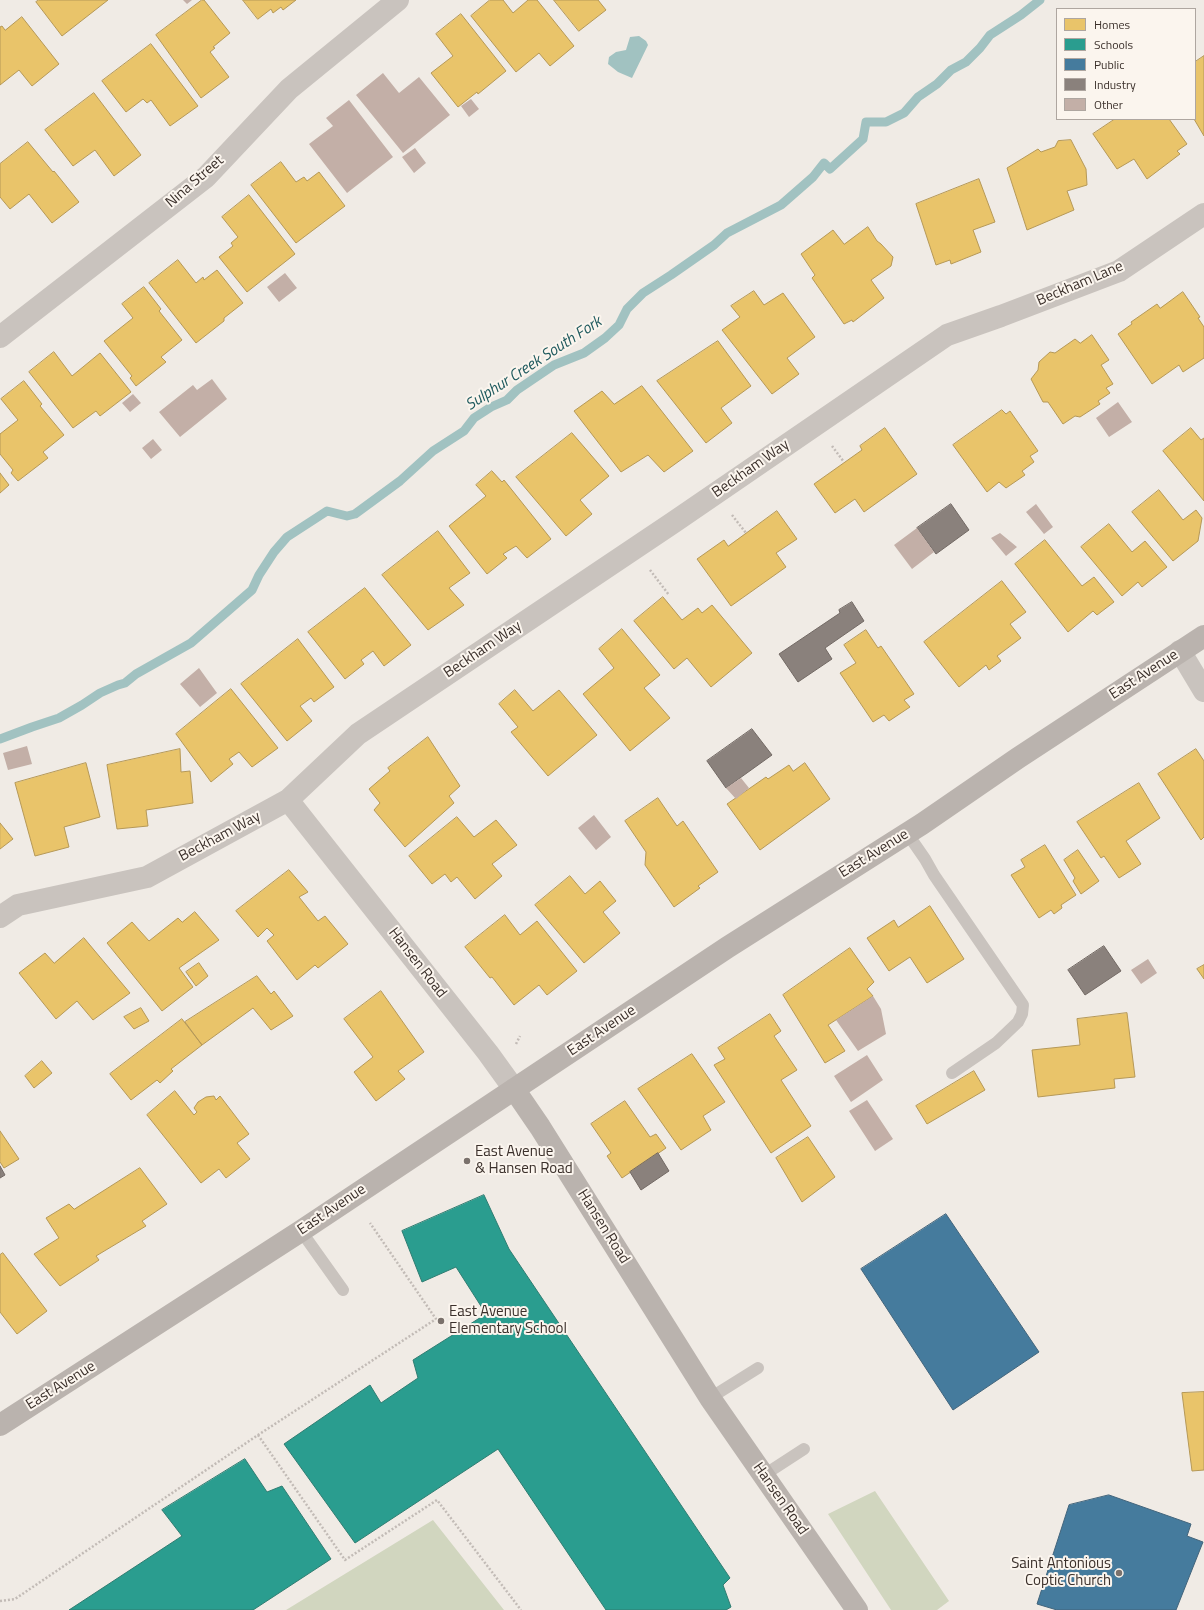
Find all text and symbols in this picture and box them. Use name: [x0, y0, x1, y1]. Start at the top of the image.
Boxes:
legend: [1056, 8, 1196, 120]
text: Homes: [1094, 15, 1130, 34]
text: Schools: [1094, 35, 1133, 54]
text: Public: [1094, 55, 1124, 74]
text: Industry: [1094, 75, 1136, 94]
text: Other: [1094, 95, 1123, 114]
street label: Nina Street: [162, 152, 228, 212]
street label: Beckham Lane: [1034, 258, 1126, 310]
water label: Sulphur Creek South Fork: [462, 313, 606, 415]
street label: Beckham Way: [709, 436, 793, 502]
street label: Beckham Way: [441, 617, 525, 683]
street label: East Avenue: [1106, 646, 1182, 704]
street label: Beckham Way: [176, 808, 264, 866]
street label: East Avenue: [836, 826, 912, 882]
street label: Hansen Road: [384, 924, 450, 1002]
street label: East Avenue: [565, 1002, 639, 1060]
place label: East Avenue & Hansen Road: [475, 1143, 573, 1178]
marker: East Avenue & Hansen Road: [462, 1156, 472, 1166]
street label: East Avenue: [295, 1181, 369, 1239]
street label: Hansen Road: [573, 1187, 633, 1267]
place label: East Avenue Elementary School: [449, 1303, 567, 1338]
marker: East Avenue Elementary School: [436, 1316, 446, 1326]
street label: East Avenue: [23, 1358, 99, 1414]
street label: Hansen Road: [749, 1459, 811, 1539]
place label: Saint Antonious Coptic Church: [1011, 1555, 1111, 1590]
marker: Saint Antonious Coptic Church: [1114, 1568, 1124, 1578]

